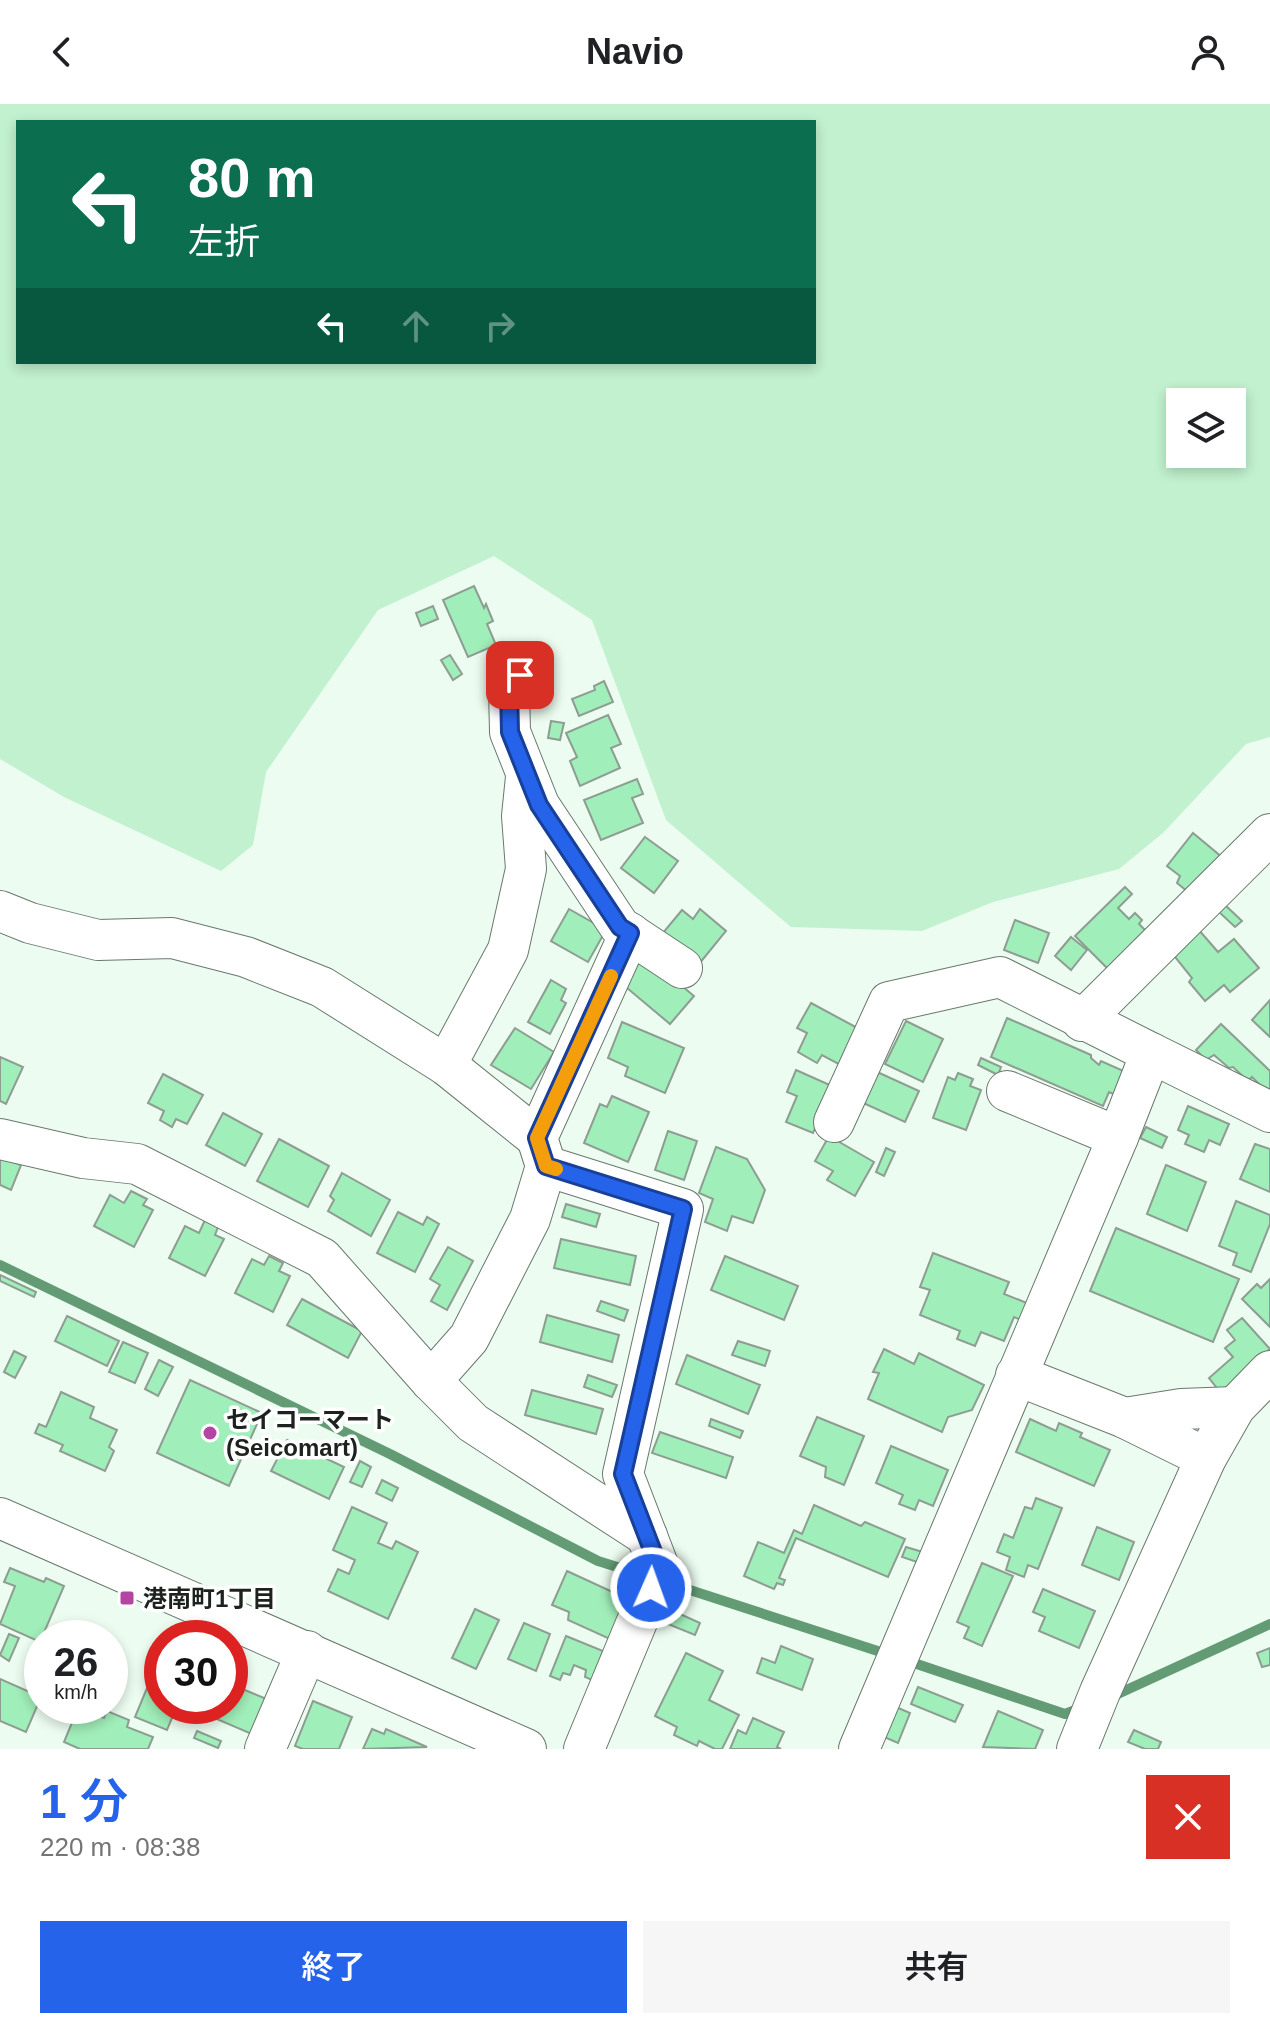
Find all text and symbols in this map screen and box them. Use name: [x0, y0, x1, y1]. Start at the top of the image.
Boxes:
icon: back: [40, 30, 84, 74]
icon: person: [1186, 30, 1230, 74]
text: Navio: [586, 31, 684, 72]
text: 80 m: [188, 146, 316, 209]
icon: left: [56, 152, 160, 256]
text: 左折: [188, 221, 260, 262]
icon: left: [310, 304, 354, 348]
icon: ahead: [394, 304, 438, 348]
icon: right: [478, 304, 522, 348]
map controls: [1166, 388, 1246, 468]
button: layers: [1166, 388, 1246, 468]
pin: [486, 641, 554, 709]
icon: arrive: [498, 653, 542, 697]
place label: セイコーマート (Seicomart): [226, 1406, 394, 1461]
marker: セイコーマート (Seicomart): [201, 1424, 219, 1442]
position arrow: [609, 1546, 693, 1630]
place label: 港南町1丁目: [143, 1585, 276, 1612]
marker: 港南町1丁目: [118, 1589, 136, 1607]
speed limit sign: 30: [144, 1620, 248, 1724]
text: 26: [54, 1640, 98, 1684]
text: km/h: [54, 1681, 98, 1703]
text: 1 分: [40, 1775, 128, 1828]
button: close: [1146, 1775, 1230, 1859]
text: 220 m · 08:38: [40, 1832, 200, 1862]
button: 終了: [40, 1921, 627, 2013]
button: 共有: [643, 1921, 1230, 2013]

